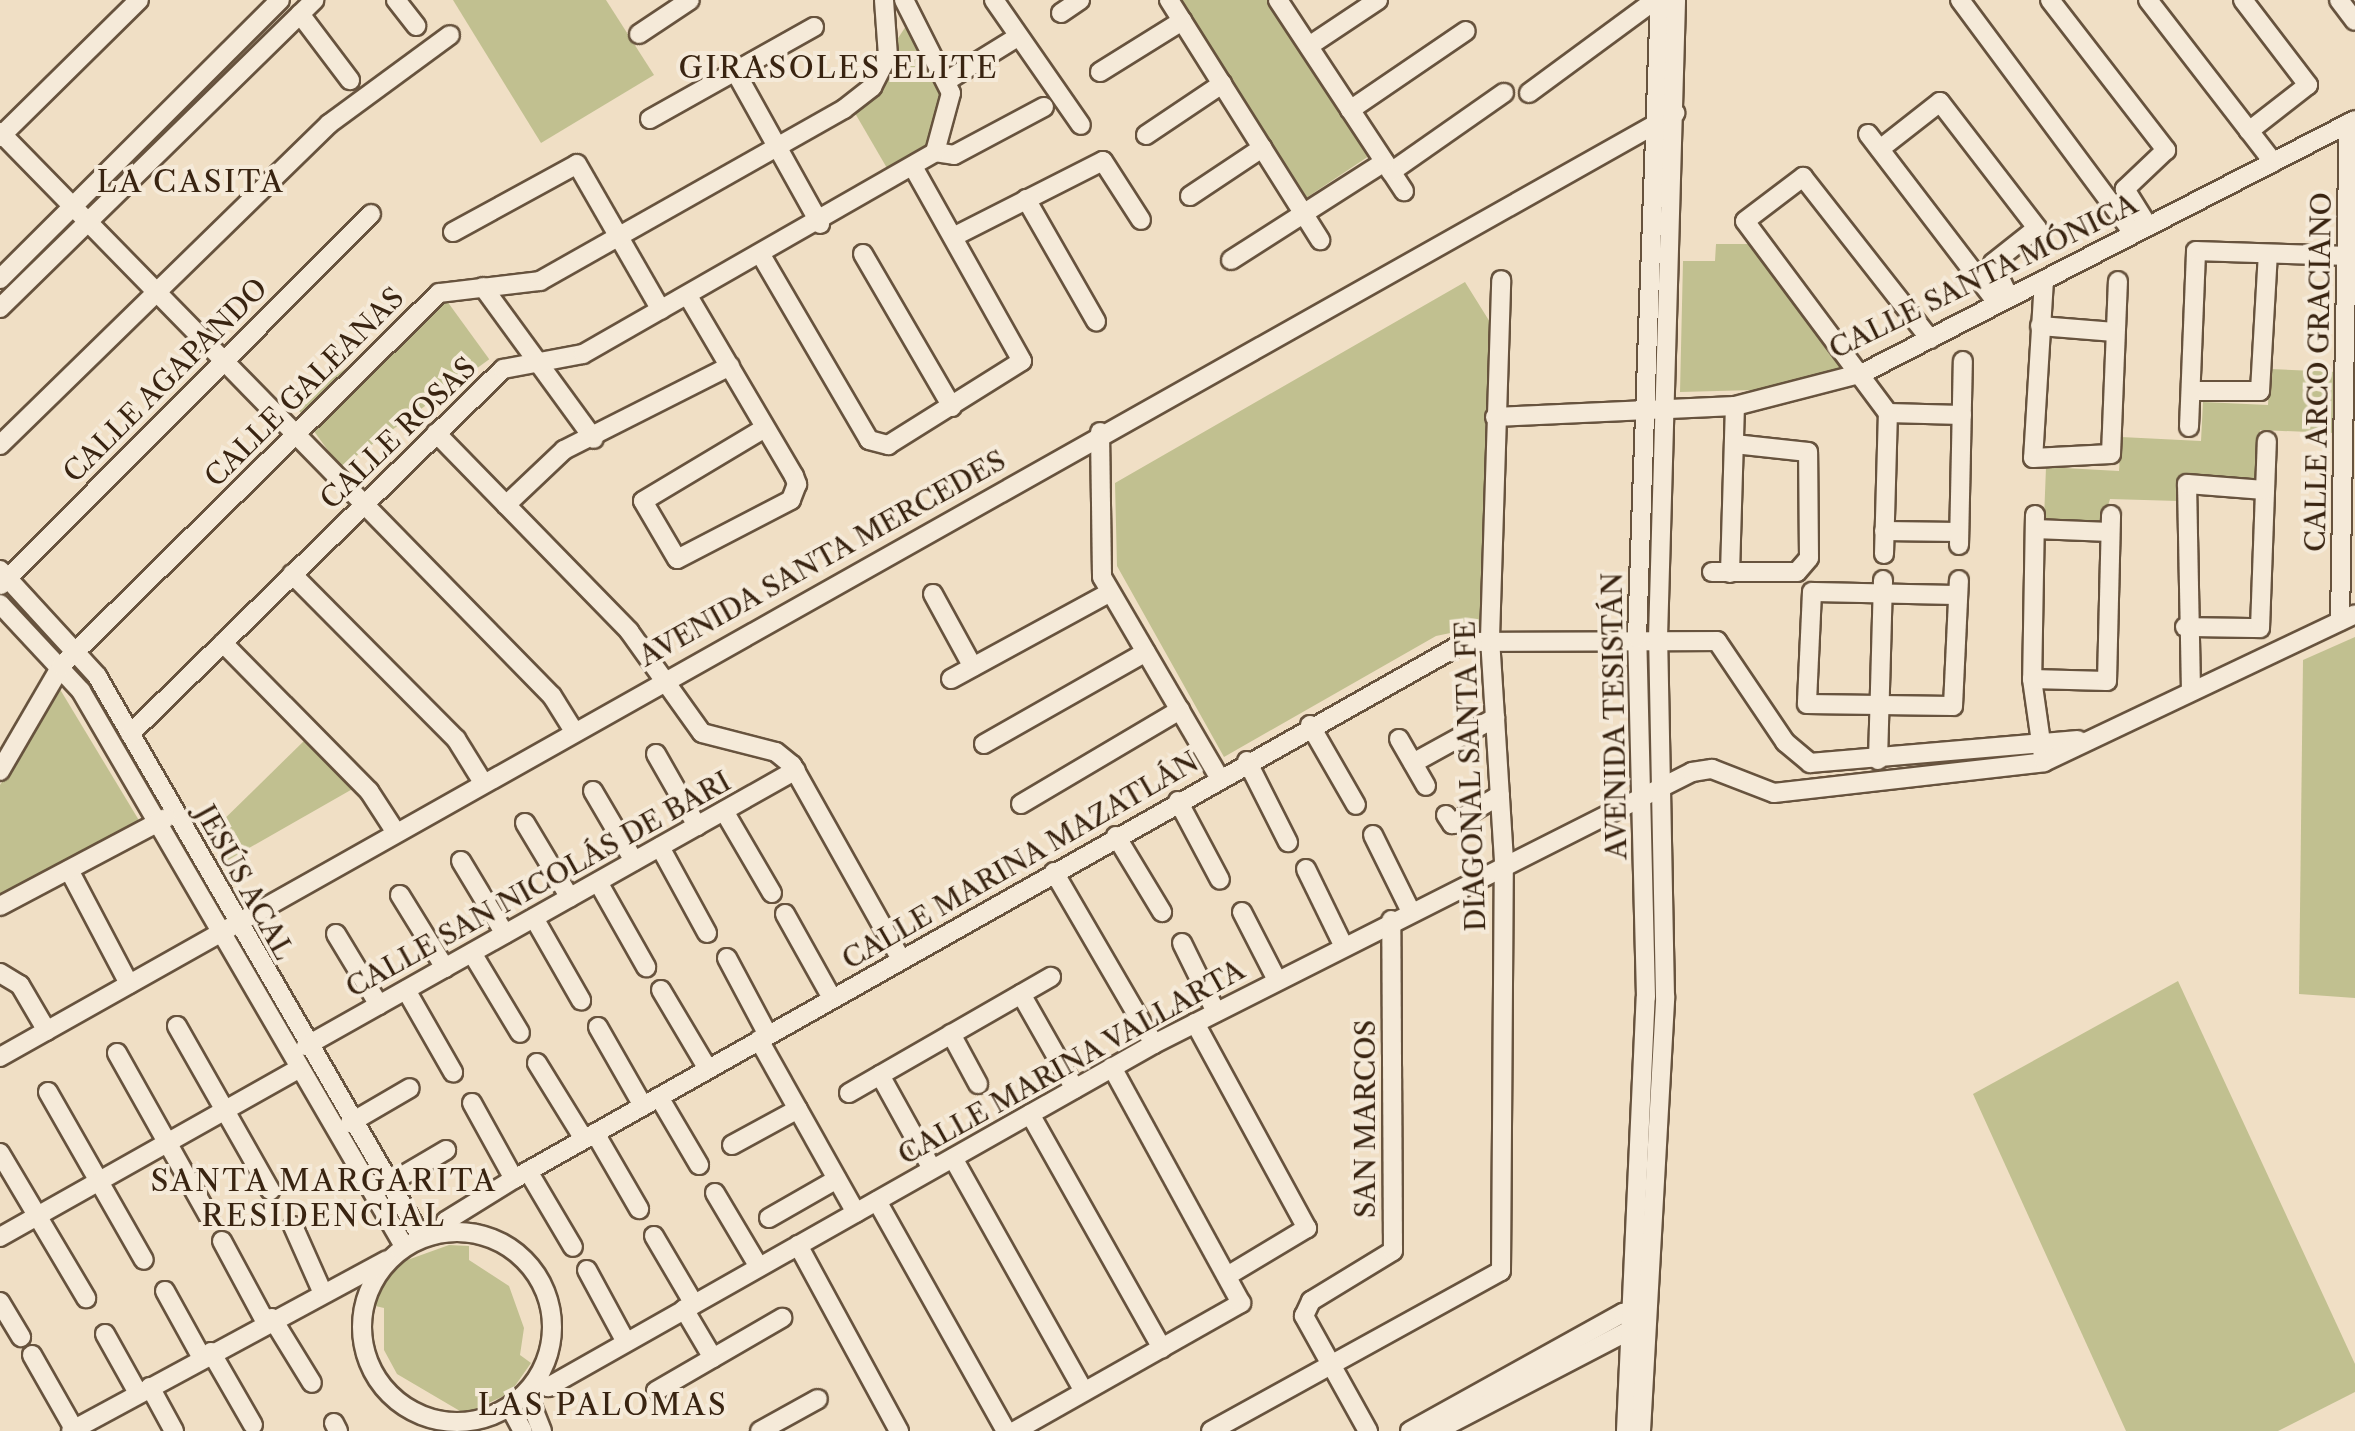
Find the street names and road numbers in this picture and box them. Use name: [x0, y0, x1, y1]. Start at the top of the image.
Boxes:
street label: CALLE SANTA MÓNICA: [1823, 186, 2143, 366]
street label: CALLE ARCO GRACIANO: [2298, 191, 2338, 553]
street label: CALLE AGAPANDO: [56, 271, 274, 489]
street label: CALLE GALEANAS: [198, 281, 410, 493]
street label: CALLE ROSAS: [313, 350, 483, 516]
street label: AVENIDA SANTA MERCEDES: [632, 442, 1012, 674]
street label: AVENIDA TESISTÁN: [1595, 571, 1633, 861]
street label: DIAGONAL SANTA FE: [1448, 619, 1492, 933]
street label: CALLE MARINA MAZATLÁN: [835, 744, 1205, 976]
street label: CALLE SAN NICOLÁS DE BARI: [340, 764, 736, 1004]
street label: JESÚS ACAL: [188, 798, 302, 966]
street label: CALLE MARINA VALLARTA: [891, 952, 1251, 1172]
street label: SAN MARCOS: [1348, 1020, 1382, 1218]

